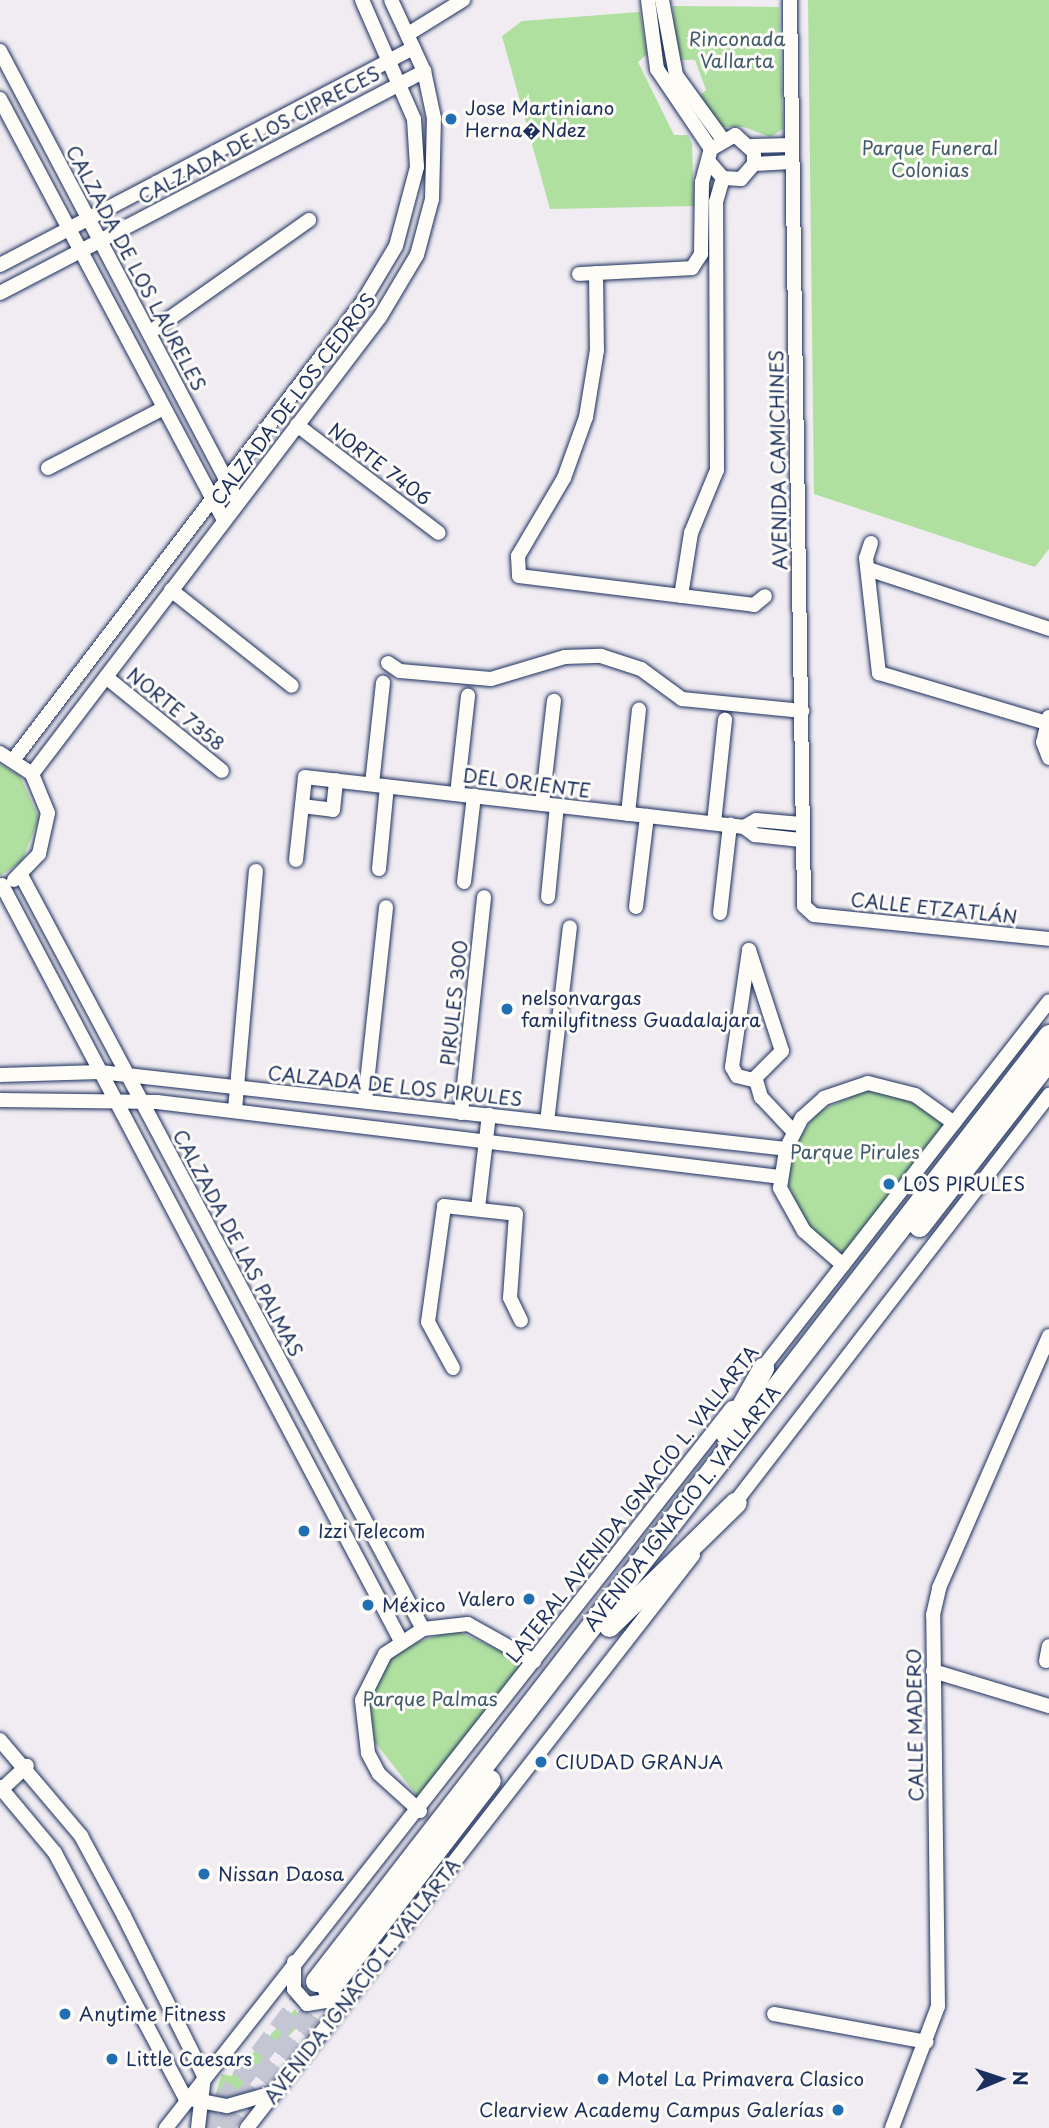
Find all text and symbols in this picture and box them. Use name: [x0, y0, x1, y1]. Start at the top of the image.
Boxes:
park label: Rinconada Vallarta: [689, 28, 785, 72]
street label: CALZADA DE LOS CIPRECES: [133, 61, 385, 209]
place label: Jose Martiniano Herna�Ndez: [465, 97, 615, 141]
marker: Jose Martiniano Herna�Ndez: [443, 111, 459, 127]
park label: Parque Funeral Colonias: [861, 137, 999, 181]
street label: CALZADA DE LOS LAURELES: [61, 140, 211, 396]
street label: CALZADA DE LOS CEDROS: [205, 288, 381, 510]
street label: AVENIDA CAMICHINES: [765, 350, 791, 570]
street label: NORTE 7406: [324, 417, 436, 511]
street label: NORTE 7358: [122, 662, 230, 756]
street label: DEL ORIENTE: [460, 764, 594, 802]
street label: CALLE ETZATLÁN: [847, 888, 1021, 928]
street label: PIRULES 300: [436, 939, 472, 1067]
place label: nelsonvargas familyfitness Guadalajara: [521, 987, 760, 1031]
marker: nelsonvargas familyfitness Guadalajara: [499, 1001, 515, 1017]
street label: CALZADA DE LOS PIRULES: [265, 1061, 525, 1111]
street label: CALZADA DE LAS PALMAS: [168, 1124, 308, 1362]
park label: Parque Pirules: [790, 1141, 920, 1163]
place label: LOS PIRULES: [903, 1173, 1026, 1195]
marker: LOS PIRULES: [881, 1176, 897, 1192]
street label: LATERAL AVENIDA IGNACIO L. VALLARTA: [499, 1339, 765, 1669]
street label: AVENIDA IGNACIO L. VALLARTA: [578, 1380, 786, 1636]
place label: Izzi Telecom: [318, 1520, 425, 1542]
marker: Izzi Telecom: [296, 1523, 312, 1539]
place label: Valero: [458, 1588, 515, 1610]
marker: Valero: [521, 1591, 537, 1607]
place label: México: [382, 1594, 446, 1616]
marker: México: [360, 1597, 376, 1613]
street label: CALLE MADERO: [902, 1645, 928, 1805]
park label: Parque Palmas: [362, 1688, 498, 1710]
place label: CIUDAD GRANJA: [555, 1751, 722, 1773]
marker: CIUDAD GRANJA: [533, 1754, 549, 1770]
street label: AVENIDA IGNACIO L. VALLARTA: [258, 1853, 466, 2109]
place label: Nissan Daosa: [218, 1863, 343, 1885]
marker: Nissan Daosa: [196, 1866, 212, 1882]
place label: Anytime Fitness: [79, 2003, 225, 2025]
marker: Anytime Fitness: [57, 2006, 73, 2022]
north arrow: [965, 2044, 1035, 2114]
place label: Little Caesars: [126, 2048, 253, 2070]
marker: Little Caesars: [104, 2051, 120, 2067]
place label: Motel La Primavera Clasico: [617, 2068, 869, 2090]
text: N: [1007, 2070, 1035, 2086]
marker: Motel La Primavera Clasico: [595, 2071, 611, 2087]
place label: Clearview Academy Campus Galerías: [480, 2099, 824, 2121]
marker: Clearview Academy Campus Galerías: [830, 2102, 846, 2118]

